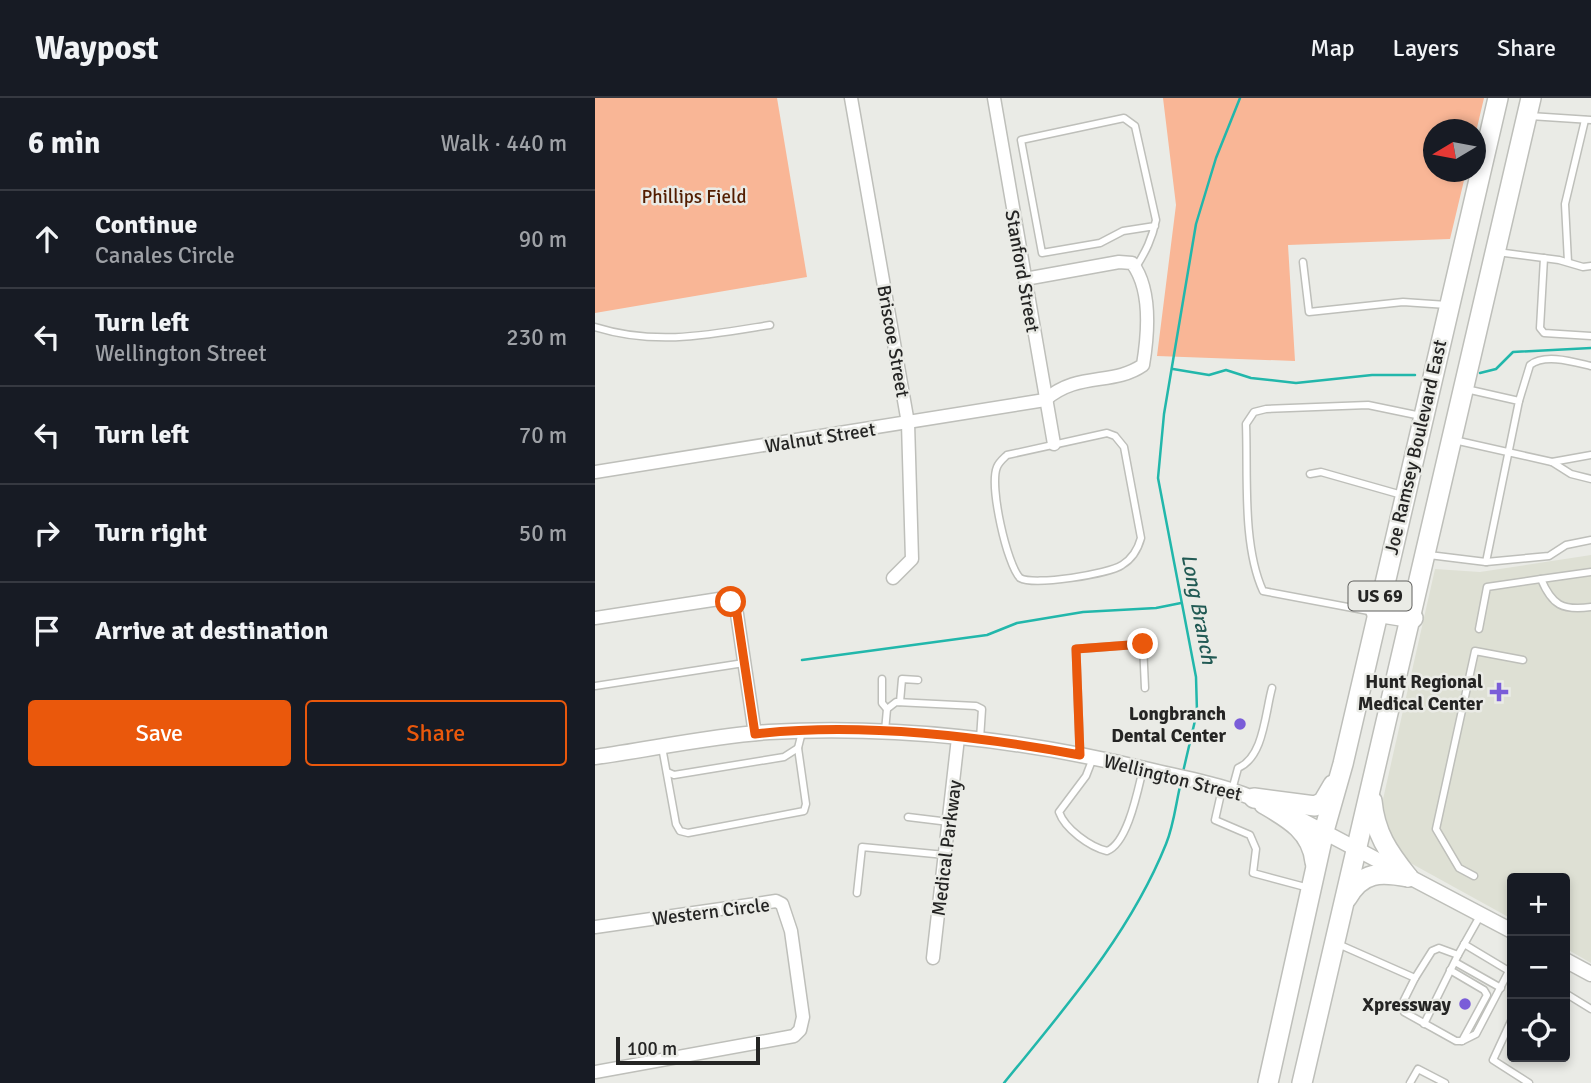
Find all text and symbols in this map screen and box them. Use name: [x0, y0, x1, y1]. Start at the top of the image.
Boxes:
text: Waypost: [35, 28, 159, 69]
text: Map: [1310, 33, 1355, 63]
text: Layers: [1393, 33, 1459, 63]
text: Share: [1497, 33, 1556, 63]
north arrow: [1423, 119, 1486, 182]
text: 6 min: [28, 125, 100, 162]
text: Walk · 440 m: [441, 129, 567, 158]
park label: Phillips Field: [642, 185, 746, 209]
street label: Stanford Street: [999, 208, 1045, 335]
text: Continue: [95, 209, 197, 241]
icon: ahead: [28, 220, 66, 258]
text: 90 m: [519, 225, 567, 254]
text: Canales Circle: [95, 241, 235, 270]
street label: Briscoe Street: [871, 283, 915, 400]
text: Turn left: [95, 307, 189, 339]
icon: left: [28, 318, 66, 356]
text: 230 m: [506, 323, 567, 352]
street label: Joe Ramsey Boulevard East: [1380, 337, 1452, 557]
text: Wellington Street: [95, 339, 267, 368]
icon: left: [28, 416, 66, 454]
street label: Walnut Street: [763, 417, 878, 459]
text: Turn left: [95, 419, 189, 451]
text: 70 m: [519, 421, 567, 450]
icon: right: [28, 514, 66, 552]
text: Turn right: [95, 517, 207, 549]
text: 50 m: [519, 519, 567, 548]
water label: Long Branch: [1176, 552, 1223, 667]
road number: US 69: [1349, 582, 1411, 610]
route start: [715, 586, 746, 617]
icon: arrive: [28, 612, 66, 650]
text: Arrive at destination: [95, 615, 328, 647]
route end: [1127, 628, 1158, 659]
place label: Hunt Regional Medical Center: [1358, 670, 1483, 716]
marker: Hunt Regional Medical Center: [1489, 682, 1509, 702]
button: Save: [28, 700, 291, 766]
button: Share: [305, 700, 567, 766]
place label: Longbranch Dental Center: [1111, 702, 1226, 748]
marker: Longbranch Dental Center: [1232, 716, 1248, 732]
street label: Wellington Street: [1101, 749, 1245, 807]
street label: Medical Parkway: [927, 779, 967, 917]
map controls: [1507, 873, 1570, 1062]
button: +: [1507, 873, 1570, 936]
street label: Western Circle: [651, 893, 771, 931]
button: −: [1507, 936, 1570, 999]
place label: Xpressway: [1362, 993, 1452, 1017]
marker: Xpressway: [1457, 996, 1473, 1012]
button: locate: [1507, 999, 1570, 1062]
scale bar: [616, 1034, 759, 1066]
text: 100 m: [627, 1037, 677, 1061]

